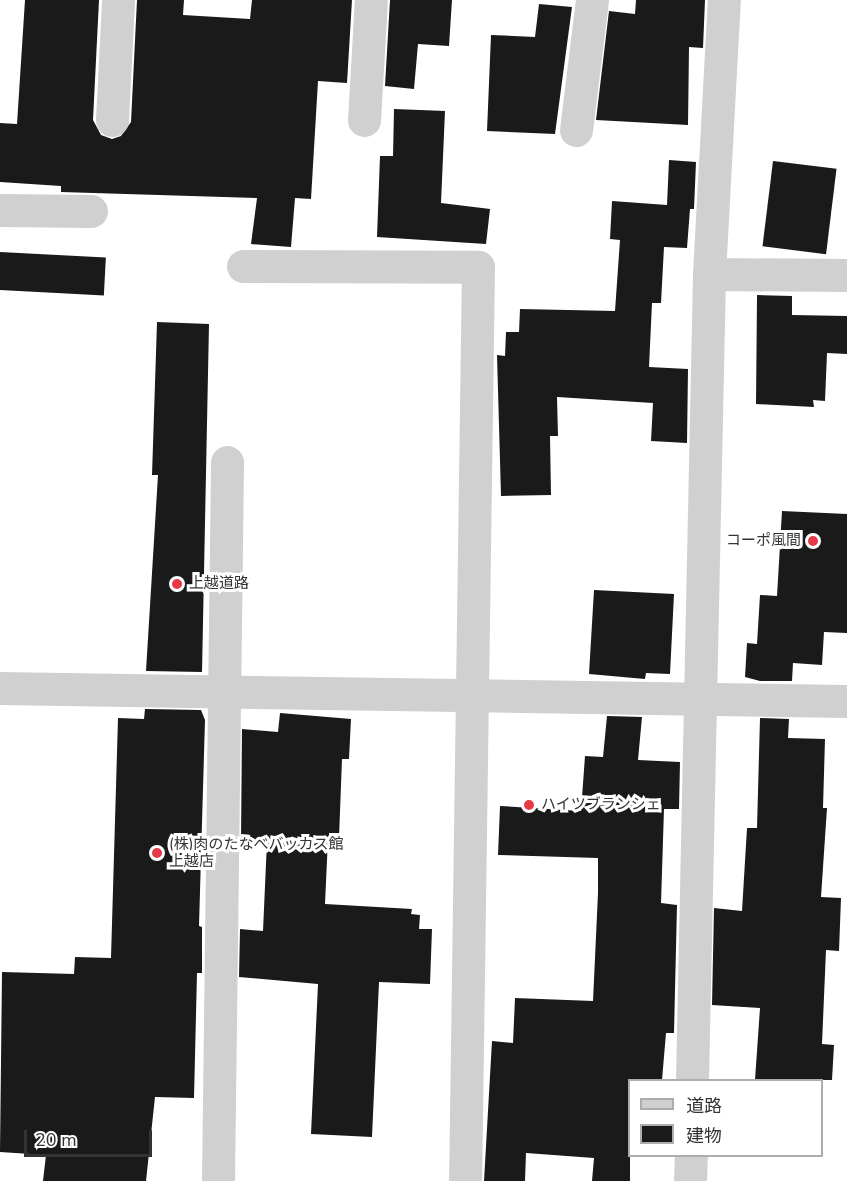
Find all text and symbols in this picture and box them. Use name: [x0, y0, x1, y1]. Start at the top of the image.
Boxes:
place label: コーポ風間: [726, 532, 801, 550]
marker: コーポ風間: [806, 534, 820, 548]
place label: 上越道路: [189, 575, 249, 593]
marker: 上越道路: [170, 577, 184, 591]
place label: ハイツブランシェ: [541, 796, 661, 814]
marker: ハイツブランシェ: [522, 798, 536, 812]
place label: (株)肉のたなべバッカス館 上越店: [169, 835, 344, 870]
marker: (株)肉のたなべバッカス館 上越店: [150, 846, 164, 860]
legend: [628, 1079, 823, 1157]
text: 道路: [686, 1094, 722, 1118]
scale bar: [27, 1118, 154, 1156]
text: 建物: [686, 1124, 722, 1148]
text: 20 m: [35, 1128, 77, 1152]

